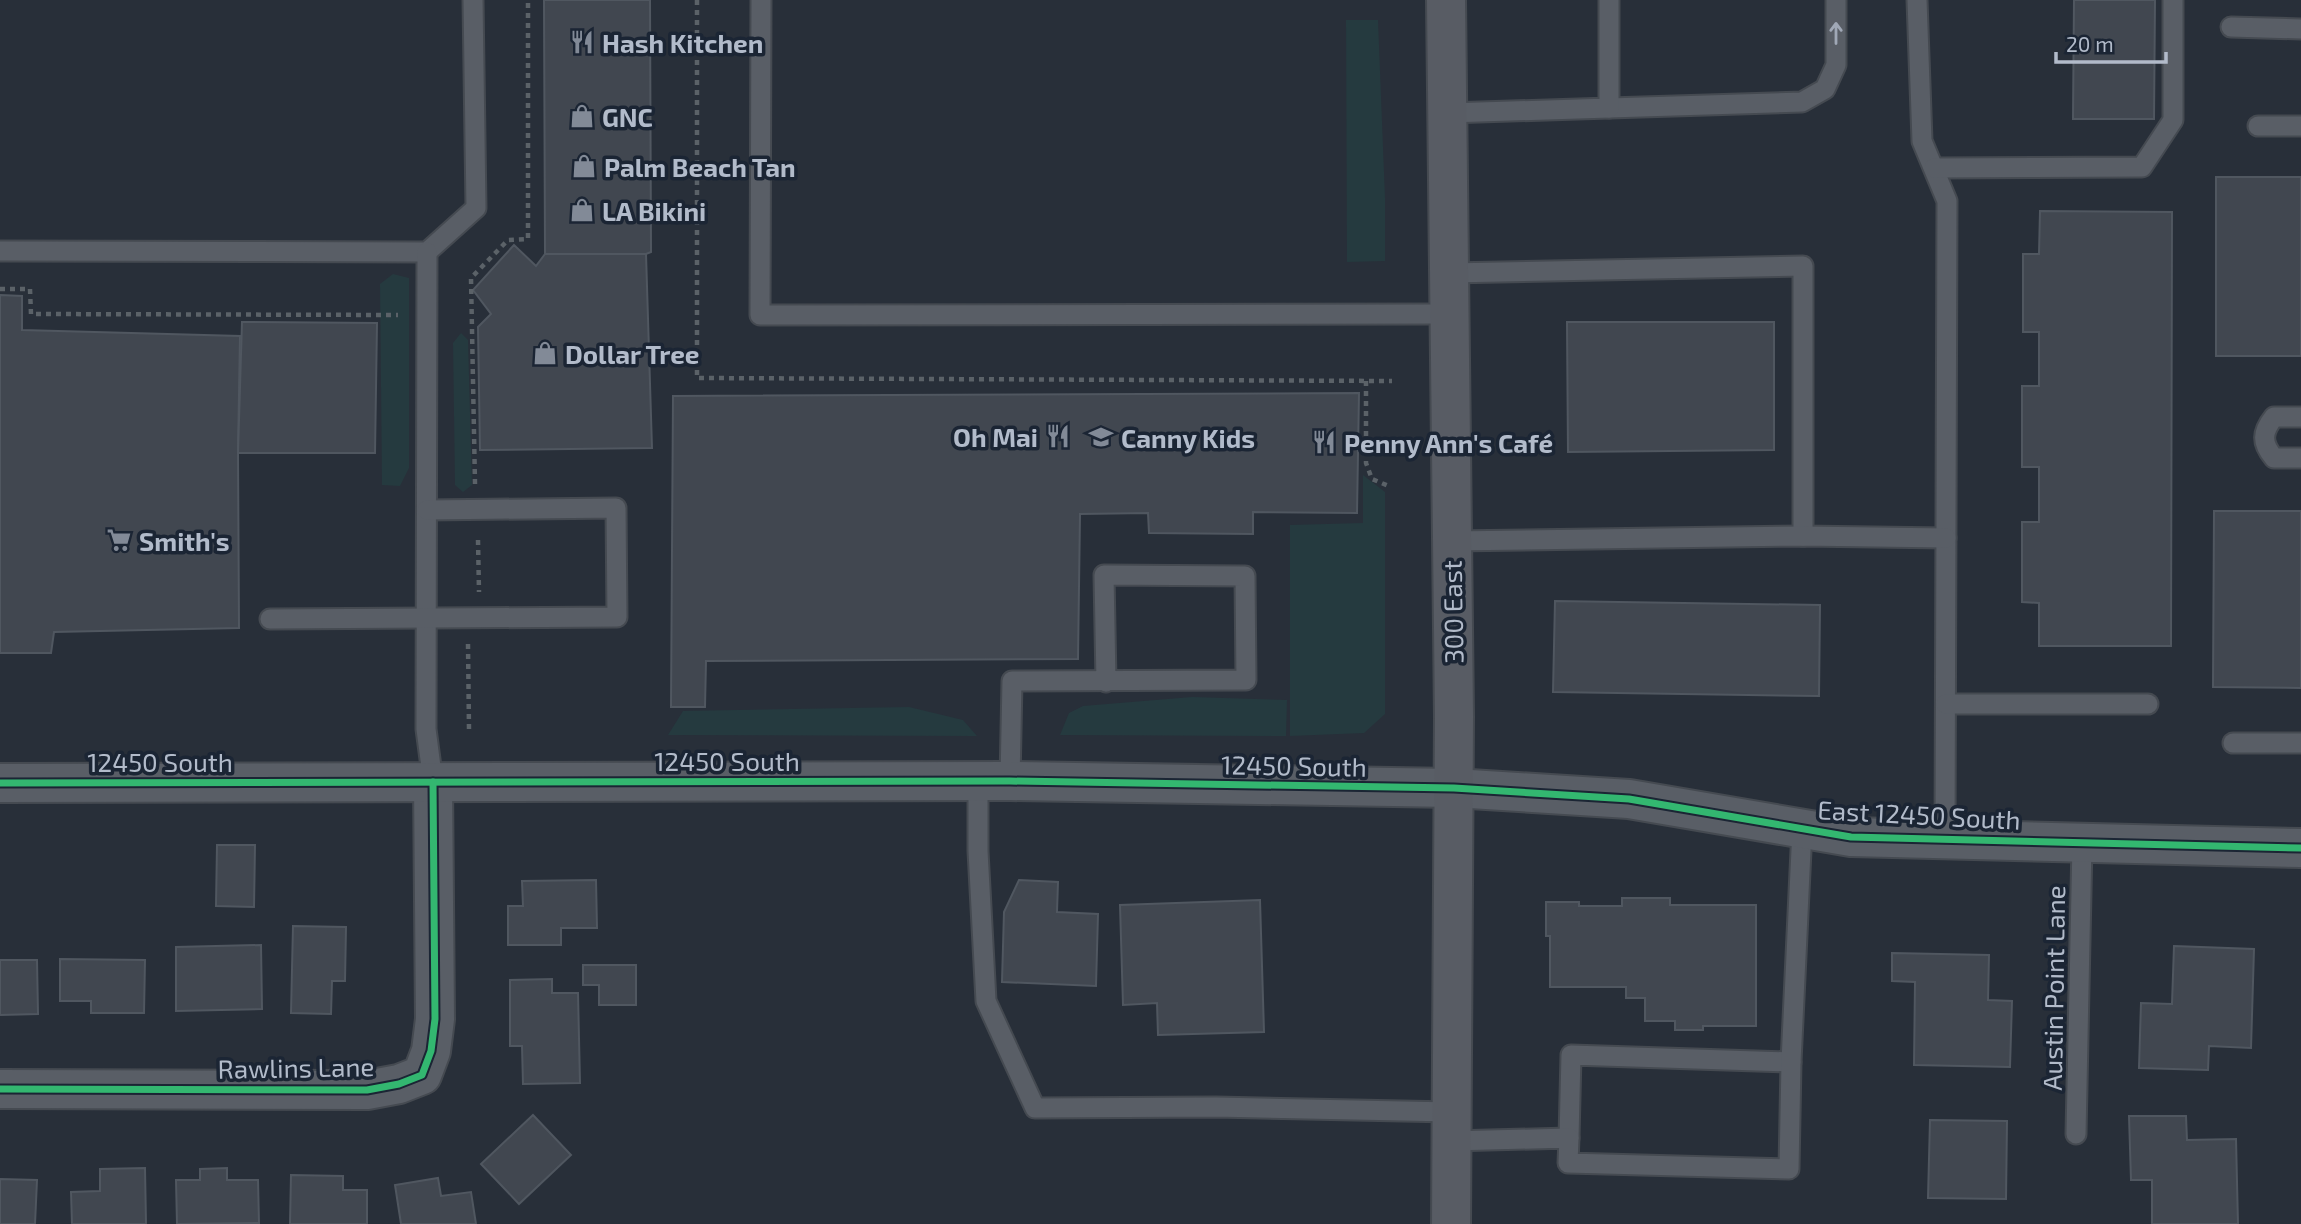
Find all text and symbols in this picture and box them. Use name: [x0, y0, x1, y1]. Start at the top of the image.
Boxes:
one-way arrow: [1829, 21, 1843, 44]
scale bar: [2056, 21, 2166, 65]
place label: Hash Kitchen: [602, 27, 763, 58]
restaurant icon: Hash Kitchen: [568, 28, 596, 56]
text: 20 m: [2066, 31, 2114, 56]
place label: GNC: [602, 101, 653, 132]
shop icon: GNC: [568, 102, 596, 130]
place label: Palm Beach Tan: [604, 151, 796, 182]
shop icon: Palm Beach Tan: [570, 152, 598, 180]
place label: LA Bikini: [602, 195, 706, 226]
shop icon: LA Bikini: [568, 196, 596, 224]
place label: Dollar Tree: [565, 338, 700, 369]
shop icon: Dollar Tree: [531, 339, 559, 367]
place label: Oh Mai: [953, 421, 1038, 452]
restaurant icon: Oh Mai: [1044, 422, 1072, 450]
place label: Canny Kids: [1121, 422, 1255, 454]
school or university icon: Canny Kids: [1087, 423, 1115, 451]
place label: Penny Ann's Café: [1344, 427, 1553, 459]
restaurant icon: Penny Ann's Café: [1310, 428, 1338, 456]
place label: Smith's: [139, 525, 230, 556]
supermarket icon: Smith's: [105, 526, 133, 554]
street label: 300 East: [1436, 560, 1468, 664]
street label: 12450 South: [654, 745, 800, 776]
street label: 12450 South: [87, 746, 233, 777]
street label: 12450 South: [1221, 748, 1367, 782]
street label: East 12450 South: [1817, 793, 2021, 835]
street label: Austin Point Lane: [2036, 885, 2070, 1091]
street label: Rawlins Lane: [217, 1050, 375, 1084]

